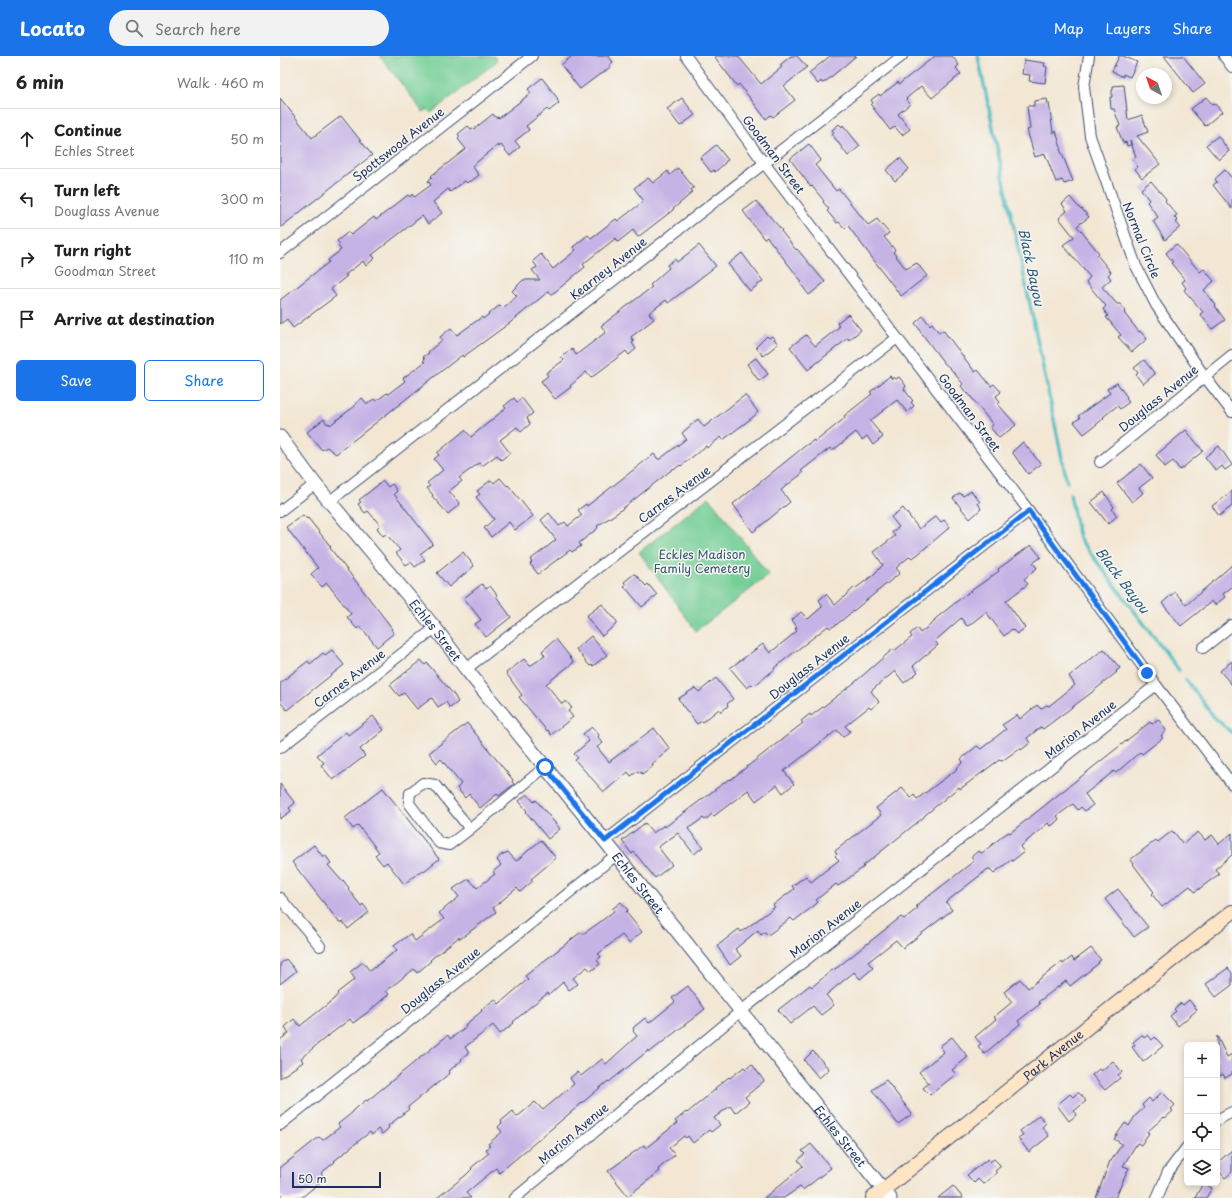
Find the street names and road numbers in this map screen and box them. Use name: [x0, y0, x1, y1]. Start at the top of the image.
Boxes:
street label: Spottswood Avenue: [348, 102, 448, 185]
street label: Goodman Street: [739, 111, 810, 197]
street label: Normal Circle: [1118, 199, 1166, 281]
street label: Kearney Avenue: [566, 232, 651, 304]
street label: Douglass Avenue: [1114, 360, 1202, 436]
street label: Goodman Street: [935, 369, 1006, 455]
street label: Carnes Avenue: [634, 461, 714, 527]
street label: Echles Street: [405, 595, 466, 665]
street label: Douglass Avenue: [765, 629, 853, 703]
street label: Carnes Avenue: [309, 644, 389, 712]
street label: Marion Avenue: [1040, 695, 1120, 763]
street label: Echles Street: [608, 848, 669, 918]
street label: Marion Avenue: [785, 894, 865, 962]
street label: Douglass Avenue: [396, 942, 484, 1018]
street label: Park Avenue: [1019, 1025, 1087, 1084]
street label: Marion Avenue: [534, 1098, 612, 1168]
street label: Echles Street: [810, 1101, 871, 1171]

